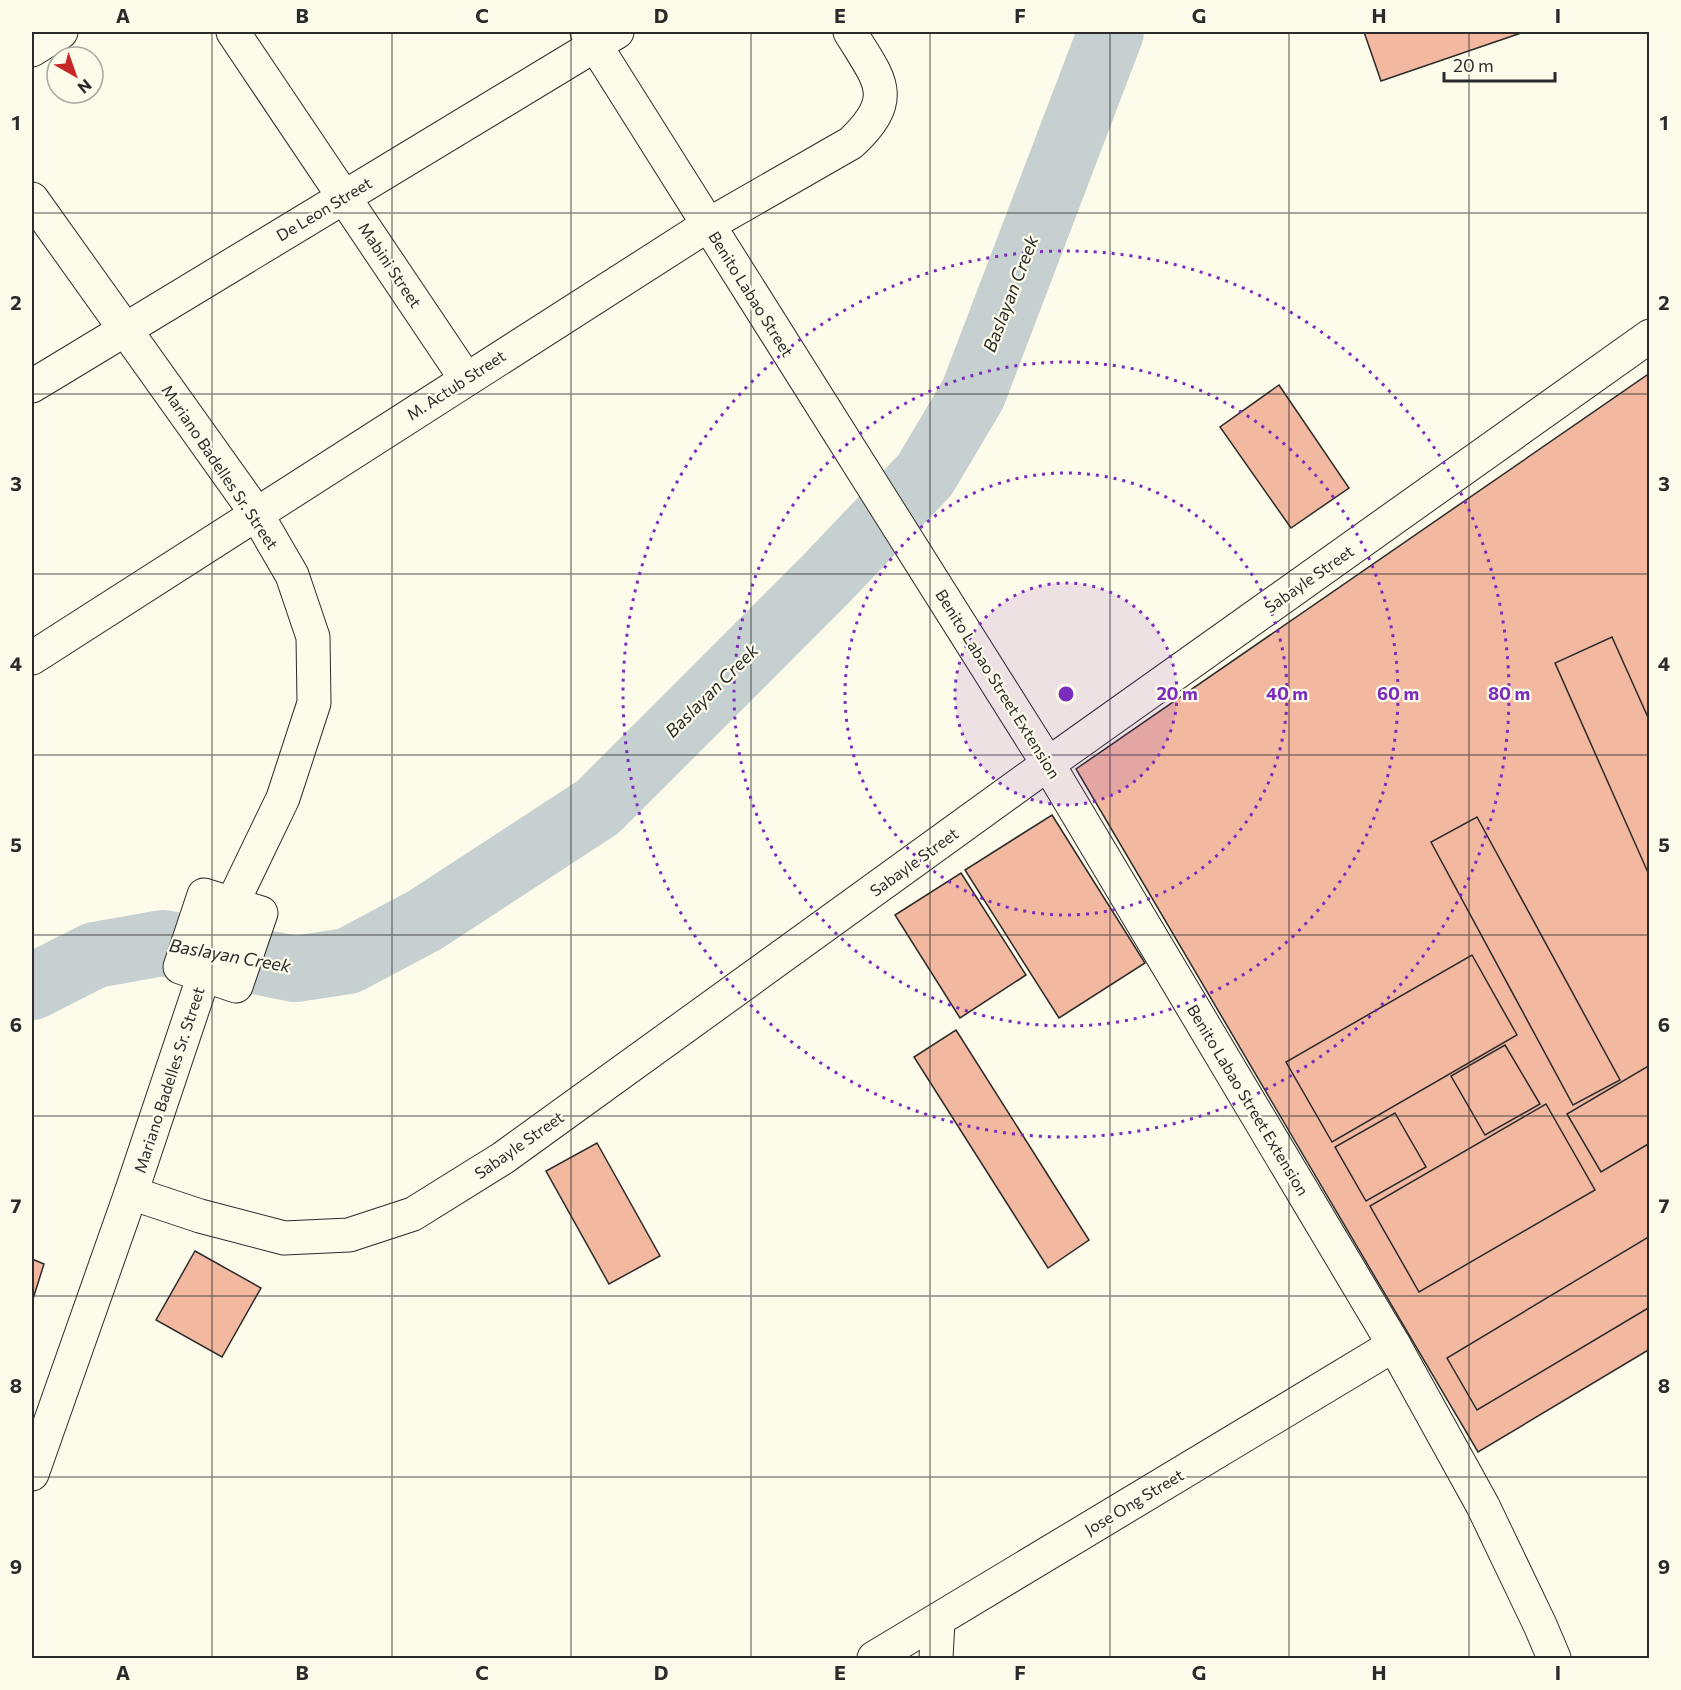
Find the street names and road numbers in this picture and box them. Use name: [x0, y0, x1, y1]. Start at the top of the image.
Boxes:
street label: De Leon Street: [273, 172, 375, 245]
street label: Mabini Street: [355, 219, 426, 311]
street label: Benito Labao Street: [705, 228, 798, 360]
street label: M. Actub Street: [403, 345, 509, 424]
street label: Mariano Badelles Sr. Street: [158, 381, 283, 553]
street label: Sabayle Street: [1260, 541, 1357, 616]
street label: Benito Labao Street Extension: [932, 586, 1065, 782]
street label: Sabayle Street: [866, 823, 962, 900]
street label: Mariano Badelles Sr. Street: [129, 984, 208, 1175]
street label: Benito Labao Street Extension: [1184, 1001, 1313, 1199]
street label: Sabayle Street: [470, 1107, 567, 1182]
street label: Jose Ong Street: [1081, 1464, 1187, 1539]

